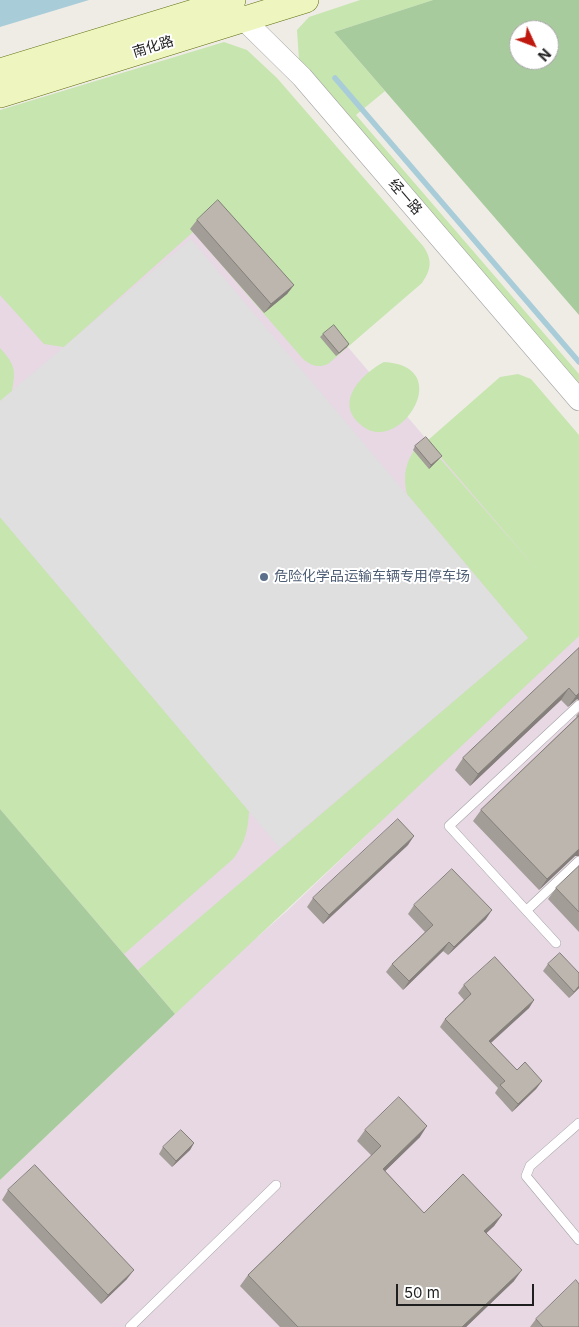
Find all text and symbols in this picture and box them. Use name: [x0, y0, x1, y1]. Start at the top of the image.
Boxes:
north arrow: [509, 20, 559, 70]
street label: 南化路: [130, 33, 176, 61]
text: N: [535, 45, 554, 65]
street label: 经一路: [385, 176, 425, 218]
place label: 危险化学品运输车辆专用停车场: [274, 569, 470, 585]
marker: 危险化学品运输车辆专用停车场: [258, 571, 270, 583]
scale bar: [399, 1274, 536, 1306]
text: 50 m: [404, 1283, 440, 1302]

